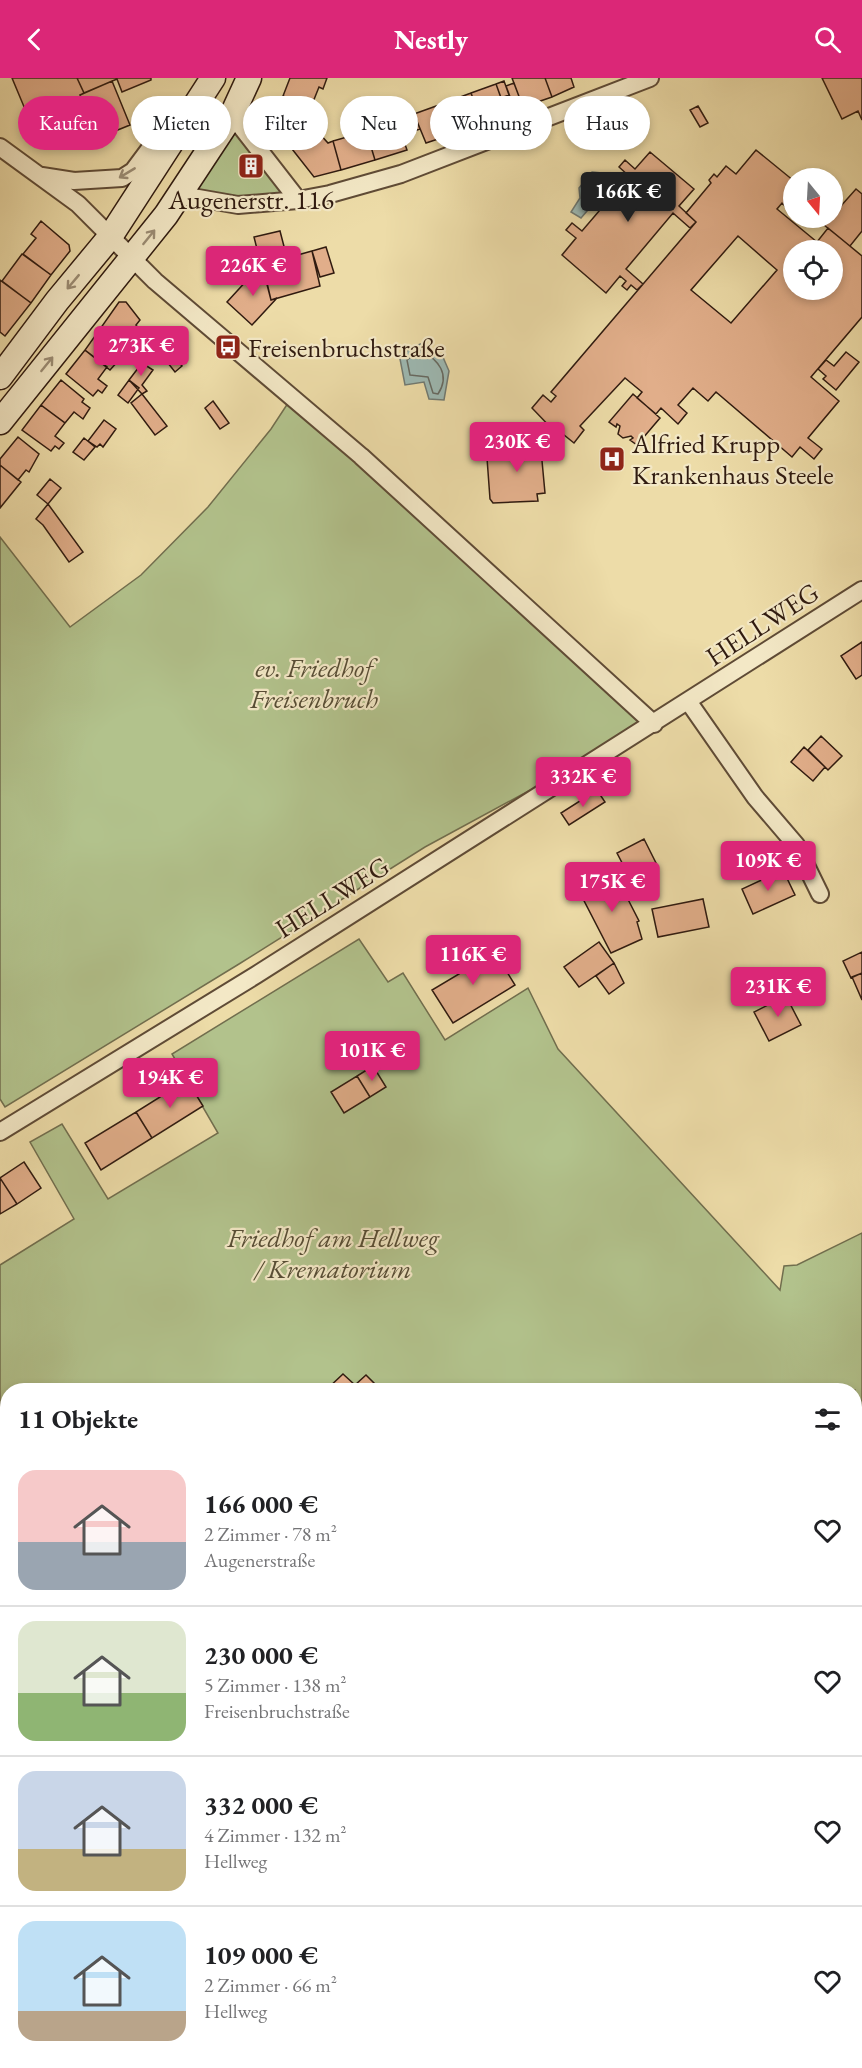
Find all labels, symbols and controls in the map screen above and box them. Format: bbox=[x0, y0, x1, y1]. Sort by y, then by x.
text: Nestly bbox=[394, 22, 468, 57]
icon: back bbox=[18, 23, 51, 56]
icon: search bbox=[811, 23, 844, 56]
chip: Kaufen bbox=[18, 96, 119, 150]
chip: Mieten bbox=[131, 96, 231, 150]
chip: Filter bbox=[243, 96, 328, 150]
chip: Neu bbox=[340, 96, 418, 150]
chip: Wohnung bbox=[430, 96, 552, 150]
chip: Haus bbox=[564, 96, 650, 150]
building icon: Augenerstr. 116 bbox=[236, 151, 266, 181]
one-way arrow bbox=[119, 167, 136, 179]
north arrow bbox=[783, 168, 843, 228]
map controls bbox=[783, 168, 843, 300]
pin: 166K € bbox=[579, 172, 677, 223]
text: 166K € bbox=[595, 178, 661, 204]
place label: Augenerstr. 116 bbox=[167, 182, 334, 217]
one-way arrow bbox=[142, 229, 155, 245]
button: locate bbox=[783, 240, 843, 300]
pin: 226K € bbox=[204, 246, 302, 297]
text: 226K € bbox=[220, 252, 286, 278]
one-way arrow bbox=[66, 274, 79, 290]
pin: 273K € bbox=[92, 326, 190, 377]
place label: Freisenbruchstraße bbox=[248, 330, 445, 365]
text: 273K € bbox=[108, 332, 174, 358]
bus stop icon: Freisenbruchstraße bbox=[213, 332, 243, 362]
one-way arrow bbox=[40, 356, 53, 372]
pin: 230K € bbox=[468, 422, 566, 473]
place label: Alfried Krupp Krankenhaus Steele bbox=[631, 426, 834, 492]
text: 230K € bbox=[484, 428, 550, 454]
hospital icon: Alfried Krupp Krankenhaus Steele bbox=[597, 444, 627, 474]
street label: HELLWEG bbox=[699, 574, 825, 674]
park label: ev. Friedhof Freisenbruch bbox=[249, 650, 378, 716]
pin: 332K € bbox=[534, 757, 632, 808]
text: 332K € bbox=[550, 763, 616, 789]
pin: 109K € bbox=[719, 841, 817, 892]
text: 109K € bbox=[735, 847, 801, 873]
street label: HELLWEG bbox=[268, 848, 396, 946]
pin: 175K € bbox=[563, 862, 661, 913]
text: 175K € bbox=[579, 868, 645, 894]
pin: 116K € bbox=[424, 935, 522, 986]
text: 116K € bbox=[440, 941, 506, 967]
pin: 231K € bbox=[729, 967, 827, 1018]
text: 231K € bbox=[745, 973, 811, 999]
pin: 101K € bbox=[323, 1031, 421, 1082]
text: 101K € bbox=[339, 1037, 405, 1063]
pin: 194K € bbox=[121, 1058, 219, 1109]
text: 194K € bbox=[137, 1064, 203, 1090]
park label: Friedhof am Hellweg / Krematorium bbox=[226, 1220, 440, 1286]
text: 11 Objekte bbox=[18, 1402, 138, 1436]
icon: filters bbox=[811, 1403, 844, 1436]
text: 166 000 € bbox=[204, 1487, 318, 1521]
icon: home bbox=[66, 1494, 138, 1566]
icon: heart bbox=[811, 1514, 844, 1547]
text: 2 Zimmer · 78 m² bbox=[204, 1521, 337, 1547]
text: Augenerstraße bbox=[204, 1547, 315, 1573]
text: 230 000 € bbox=[204, 1638, 318, 1672]
icon: home bbox=[66, 1645, 138, 1717]
icon: heart bbox=[811, 1665, 844, 1698]
text: 5 Zimmer · 138 m² bbox=[204, 1672, 347, 1698]
text: Freisenbruchstraße bbox=[204, 1698, 350, 1724]
text: 332 000 € bbox=[204, 1788, 318, 1822]
icon: home bbox=[66, 1795, 138, 1867]
icon: heart bbox=[811, 1815, 844, 1848]
text: 4 Zimmer · 132 m² bbox=[204, 1822, 347, 1848]
text: Hellweg bbox=[204, 1848, 267, 1874]
text: 109 000 € bbox=[204, 1938, 318, 1972]
icon: home bbox=[66, 1945, 138, 2017]
icon: heart bbox=[811, 1965, 844, 1998]
text: 2 Zimmer · 66 m² bbox=[204, 1972, 337, 1998]
text: Hellweg bbox=[204, 1998, 267, 2024]

